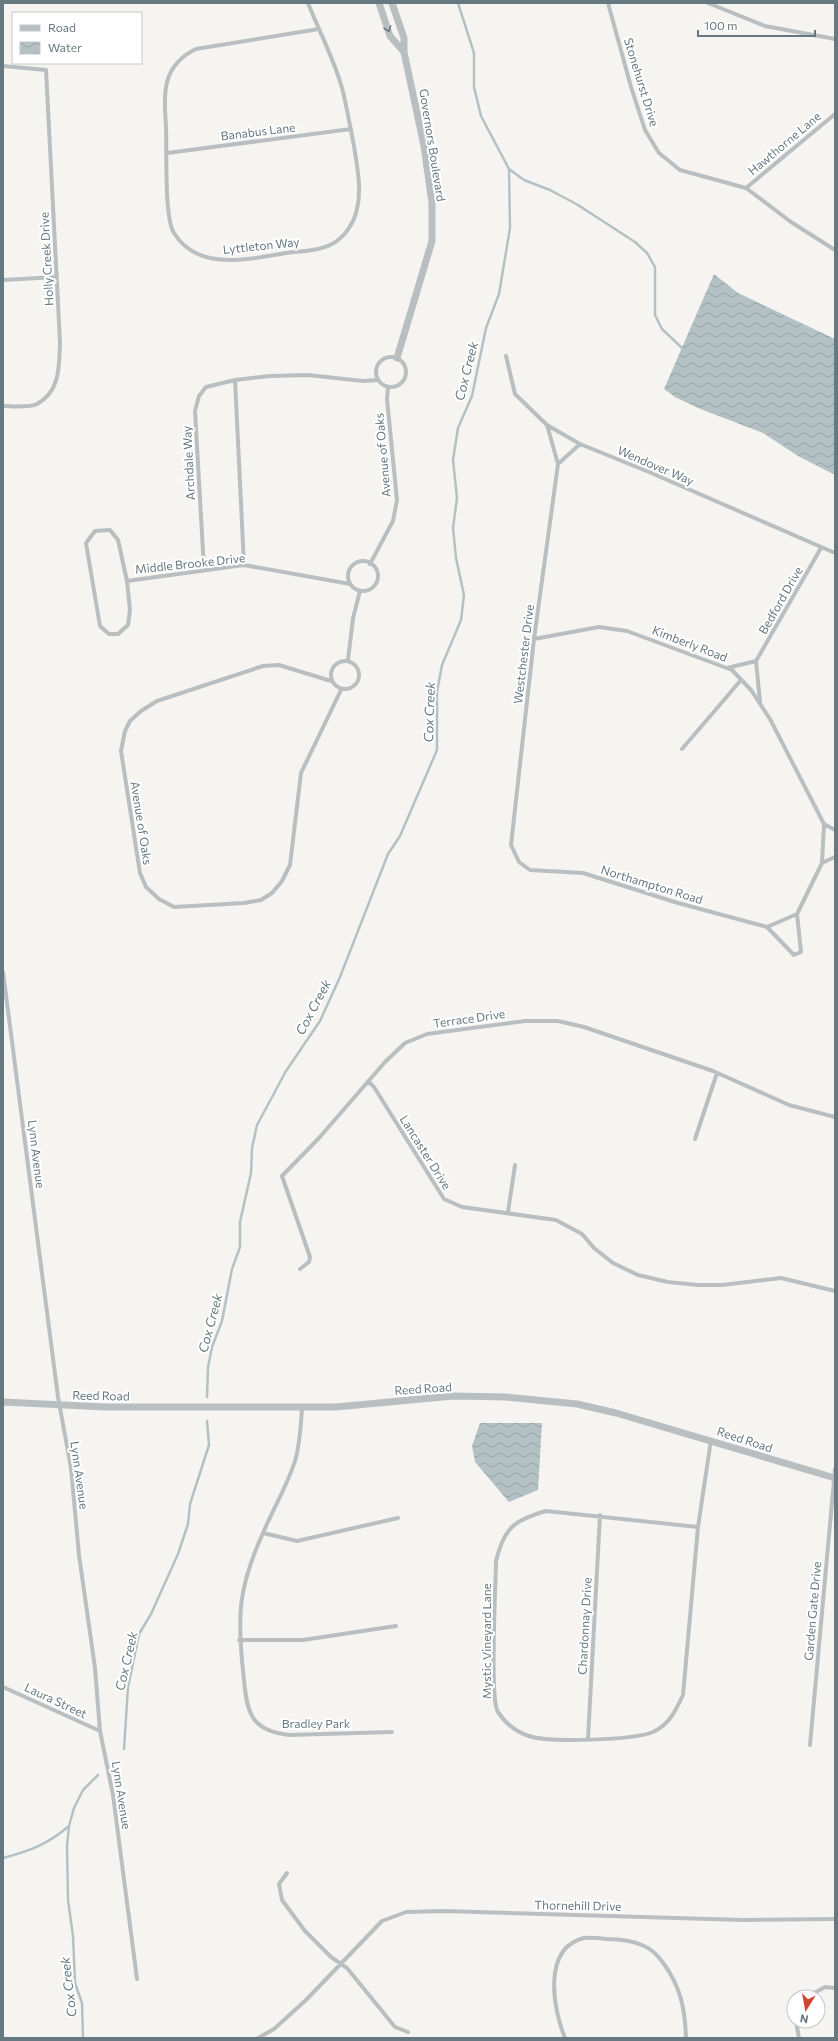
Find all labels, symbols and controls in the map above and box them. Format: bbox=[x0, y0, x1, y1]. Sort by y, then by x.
legend bbox=[12, 12, 142, 64]
scale bar bbox=[698, 12, 815, 38]
text: 100 m bbox=[704, 18, 738, 32]
text: Road bbox=[48, 20, 76, 34]
one-way arrow bbox=[383, 26, 392, 33]
street label: Stonehurst Drive bbox=[622, 36, 662, 128]
text: Water bbox=[48, 40, 82, 54]
street label: Governors Boulevard bbox=[417, 88, 449, 202]
street label: Hawthorne Lane bbox=[745, 109, 823, 177]
street label: Banabus Lane bbox=[220, 119, 296, 143]
street label: Holly Creek Drive bbox=[37, 212, 55, 306]
street label: Lyttleton Way bbox=[222, 234, 300, 256]
water label: Cox Creek bbox=[451, 339, 481, 402]
street label: Avenue of Oaks bbox=[371, 412, 393, 498]
street label: Archdale Way bbox=[179, 425, 197, 501]
street label: Wendover Way bbox=[616, 443, 696, 487]
street label: Middle Brooke Drive bbox=[134, 550, 246, 576]
street label: Bedford Drive bbox=[755, 564, 805, 636]
street label: Westchester Drive bbox=[510, 604, 536, 704]
street label: Kimberly Road bbox=[650, 622, 730, 664]
water label: Cox Creek bbox=[420, 681, 438, 742]
street label: Avenue of Oaks bbox=[128, 780, 156, 866]
street label: Northampton Road bbox=[599, 862, 705, 906]
water label: Cox Creek bbox=[292, 976, 335, 1037]
street label: Terrace Drive bbox=[432, 1006, 506, 1030]
street label: Lancaster Drive bbox=[398, 1112, 454, 1192]
street label: Lynn Avenue bbox=[26, 1119, 48, 1189]
water label: Cox Creek bbox=[194, 1291, 226, 1354]
street label: Reed Road bbox=[394, 1379, 452, 1397]
street label: Reed Road bbox=[72, 1387, 130, 1403]
street label: Reed Road bbox=[715, 1423, 775, 1455]
street label: Lynn Avenue bbox=[68, 1440, 92, 1510]
street label: Garden Gate Drive bbox=[801, 1561, 823, 1661]
street label: Chardonnay Drive bbox=[574, 1577, 594, 1675]
street label: Mystic Vineyard Lane bbox=[479, 1583, 493, 1699]
water label: Cox Creek bbox=[111, 1629, 141, 1692]
street label: Laura Street bbox=[23, 1679, 89, 1721]
street label: Bradley Park bbox=[282, 1716, 351, 1730]
street label: Lynn Avenue bbox=[110, 1760, 134, 1830]
street label: Thornehill Drive bbox=[534, 1897, 622, 1913]
water label: Cox Creek bbox=[56, 1955, 80, 2018]
north arrow bbox=[786, 1989, 826, 2029]
text: N bbox=[799, 2012, 809, 2026]

